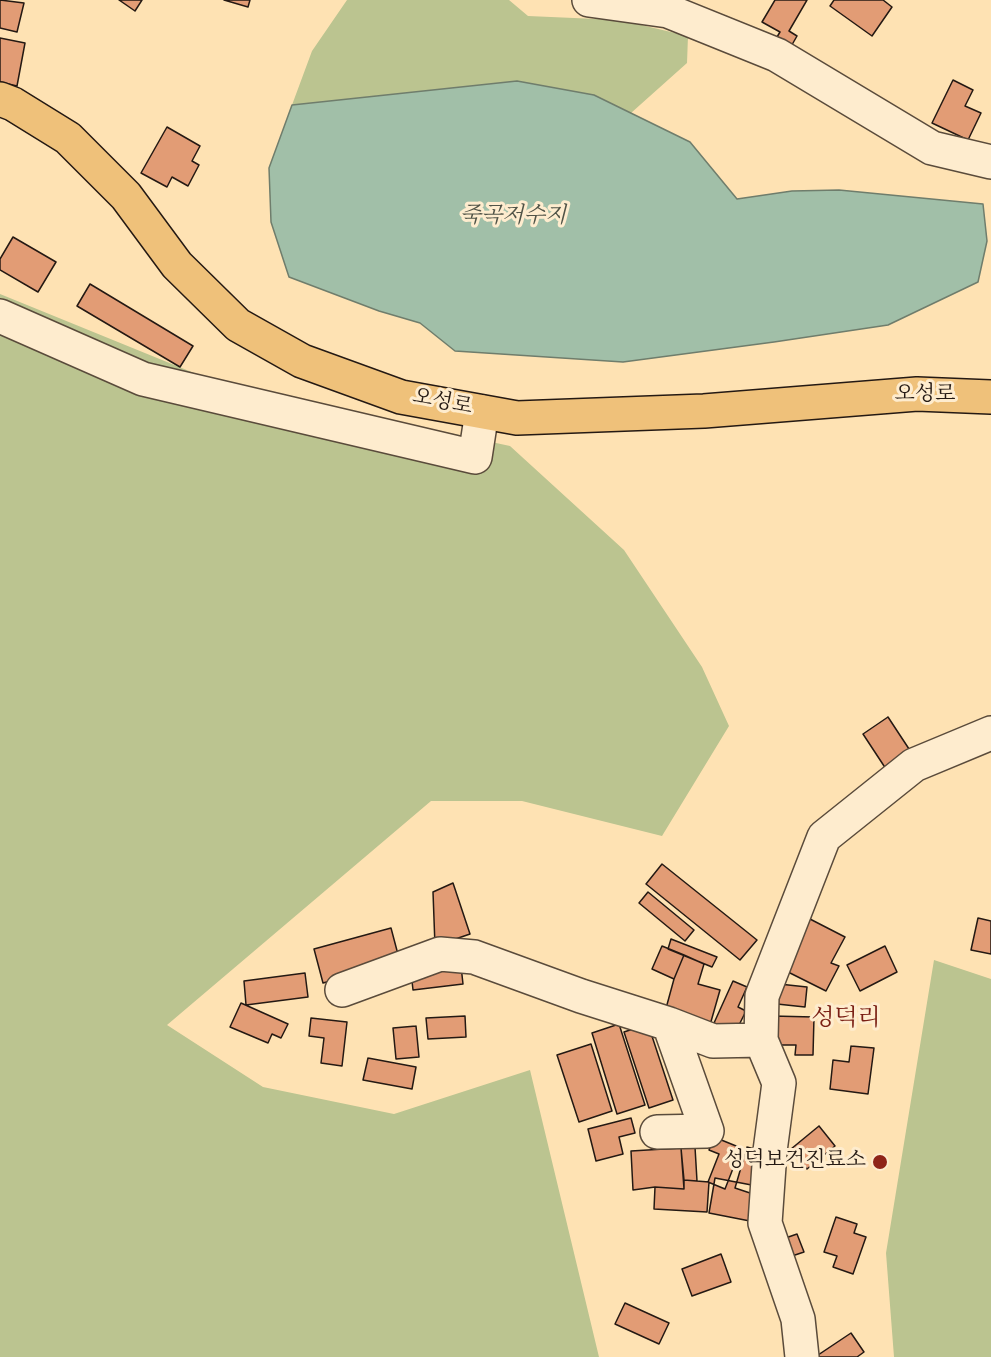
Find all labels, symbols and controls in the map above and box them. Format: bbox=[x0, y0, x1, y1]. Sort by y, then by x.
water label: 죽곡저수지 bbox=[460, 205, 566, 231]
street label: 오성로 bbox=[895, 383, 955, 409]
street label: 오성로 bbox=[410, 386, 474, 422]
district label: 성덕리 bbox=[811, 1007, 881, 1035]
place label: 성덕보건진료소 bbox=[724, 1149, 866, 1175]
marker: 성덕보건진료소 bbox=[871, 1153, 889, 1171]

